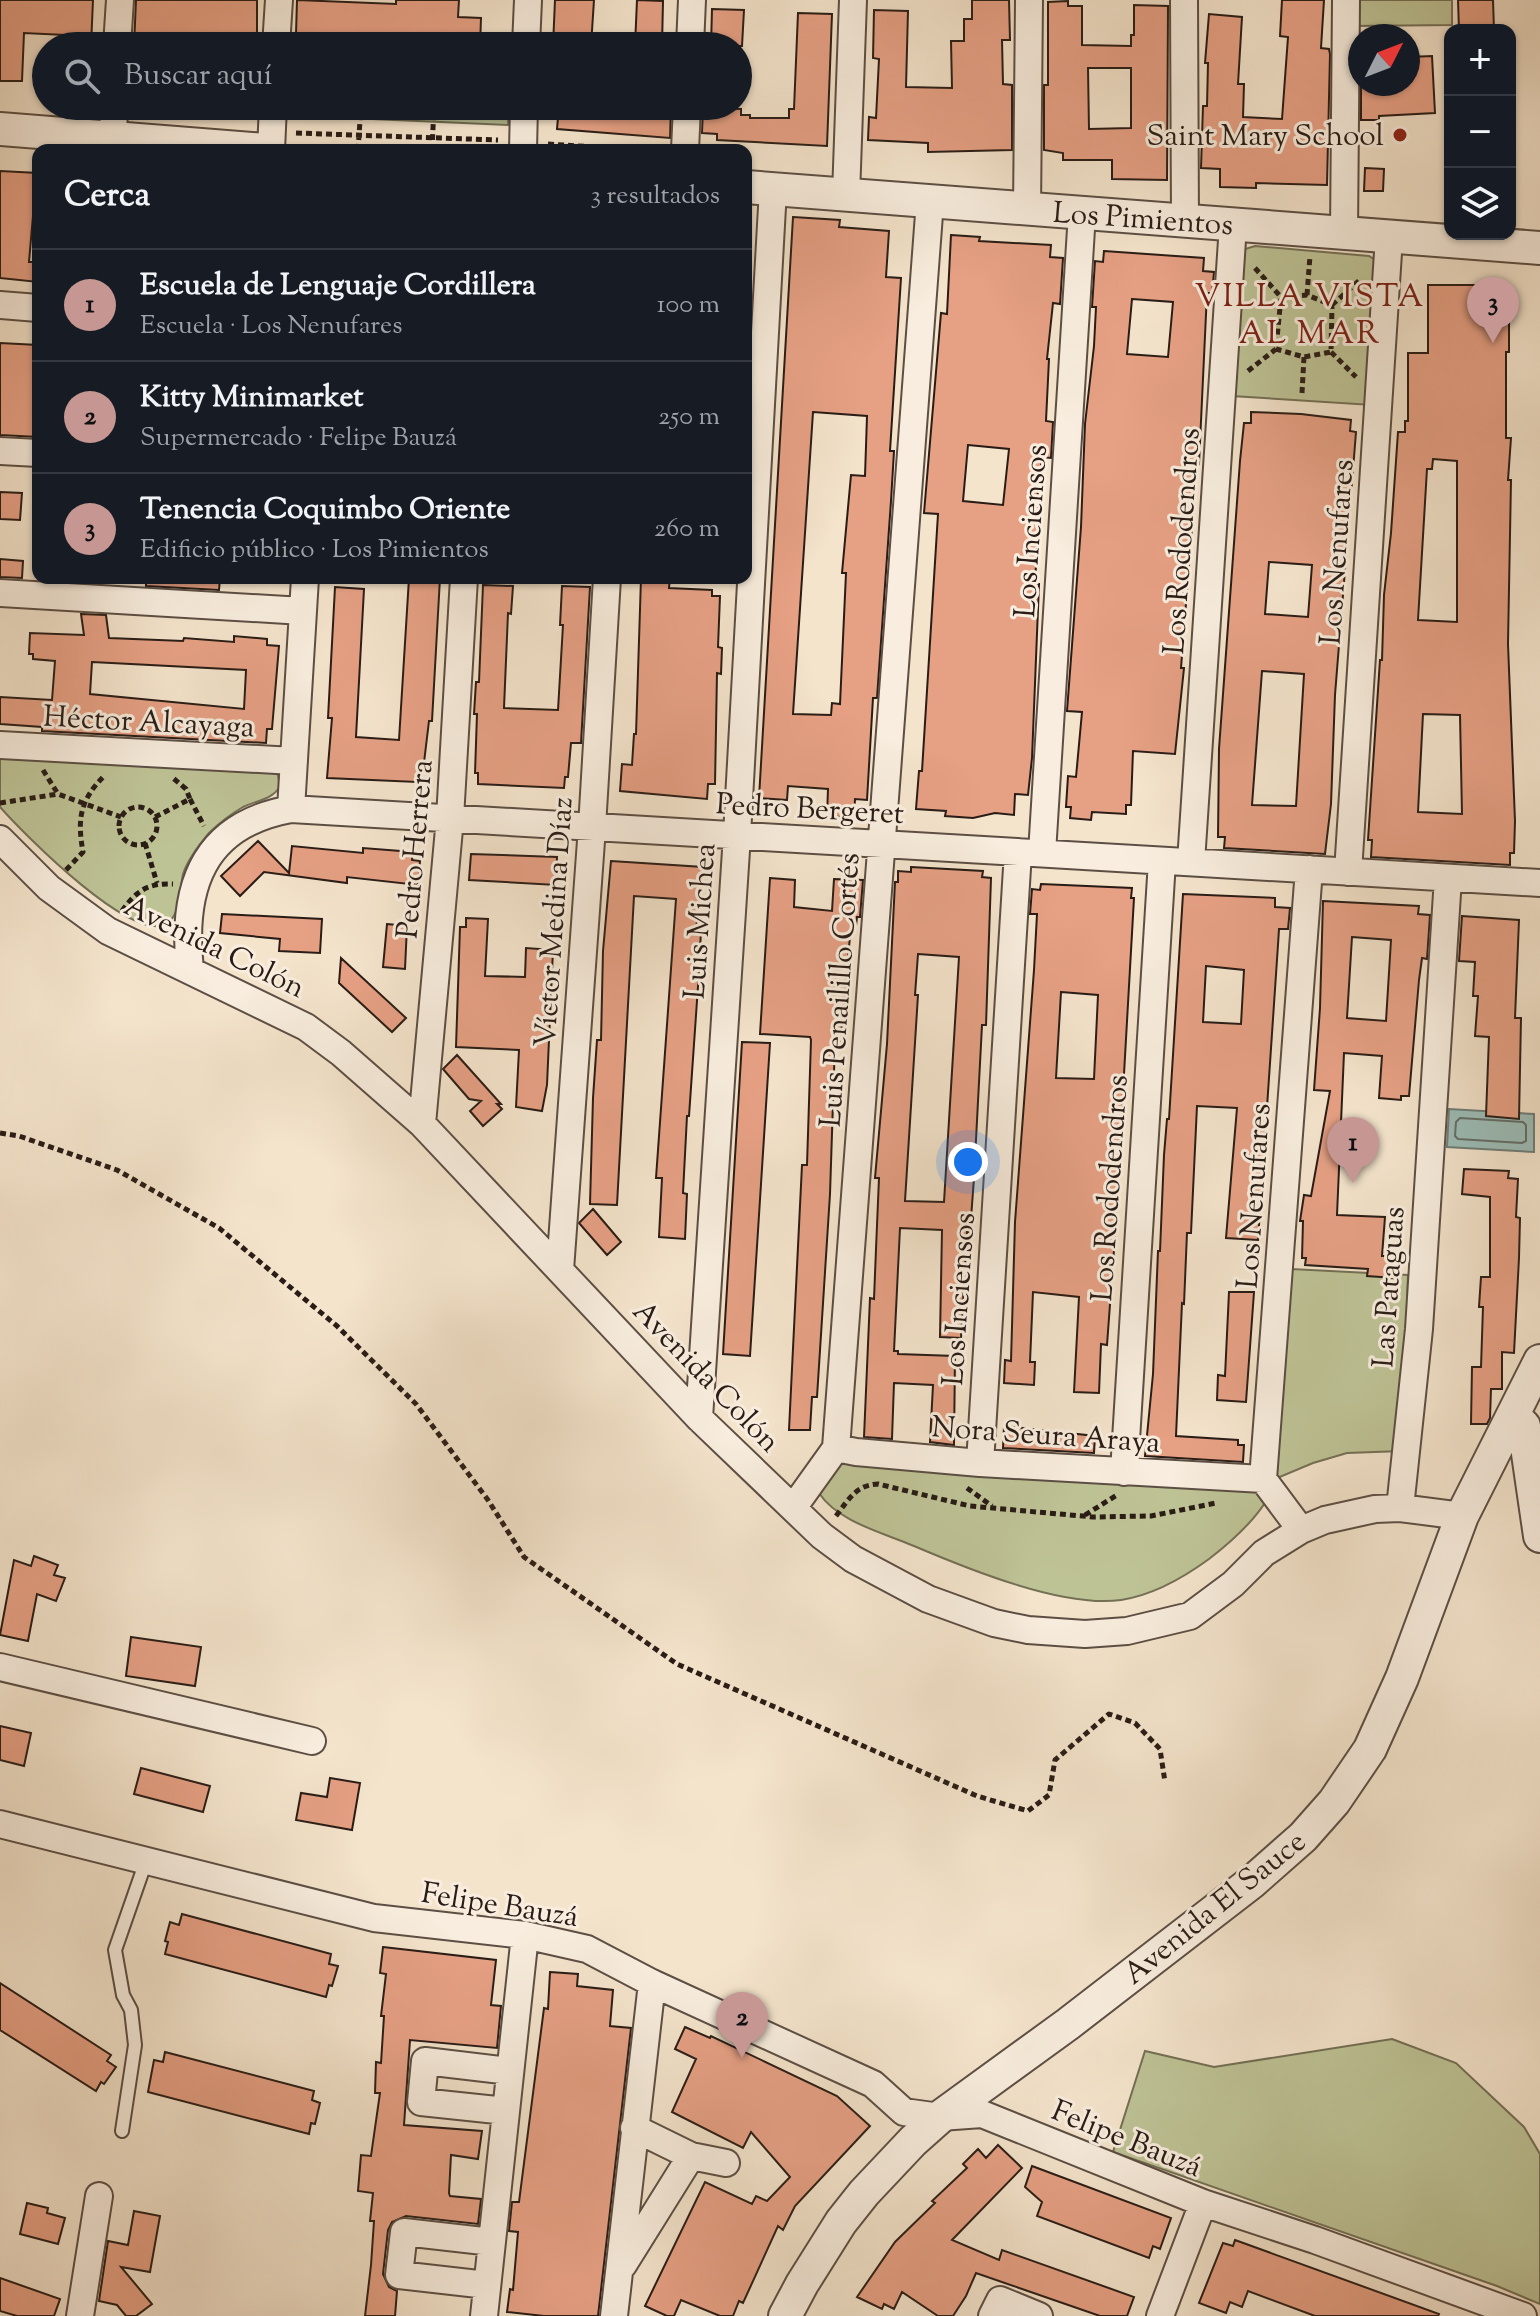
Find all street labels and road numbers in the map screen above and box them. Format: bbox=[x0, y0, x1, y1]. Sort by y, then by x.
street label: Los Pimientos bbox=[1051, 193, 1234, 248]
street label: Los Rododendros bbox=[1154, 426, 1213, 656]
street label: Los Inciensos bbox=[1005, 443, 1060, 619]
street label: Los Nenufares bbox=[1311, 458, 1366, 646]
street label: Héctor Alcayaga bbox=[42, 696, 256, 751]
street label: Pedro Herrera bbox=[387, 758, 446, 941]
street label: Pedro Bergeret bbox=[715, 784, 905, 837]
street label: Víctor Medina Díaz bbox=[525, 796, 586, 1049]
street label: Luis Michea bbox=[675, 841, 728, 1001]
street label: Luis Penailillo Cortés bbox=[810, 852, 873, 1129]
street label: Avenida Colón bbox=[116, 886, 312, 1011]
street label: Los Rododendros bbox=[1082, 1073, 1141, 1303]
street label: Los Nenufares bbox=[1228, 1102, 1283, 1290]
street label: Las Pataguas bbox=[1363, 1205, 1418, 1369]
street label: Los Inciensos bbox=[933, 1211, 988, 1387]
street label: Avenida Colón bbox=[621, 1292, 789, 1464]
street label: Nora Seura Araya bbox=[930, 1407, 1162, 1466]
street label: Avenida El Sauce bbox=[1115, 1822, 1316, 1996]
street label: Felipe Bauzá bbox=[418, 1873, 581, 1940]
street label: Felipe Bauzá bbox=[1045, 2091, 1208, 2190]

